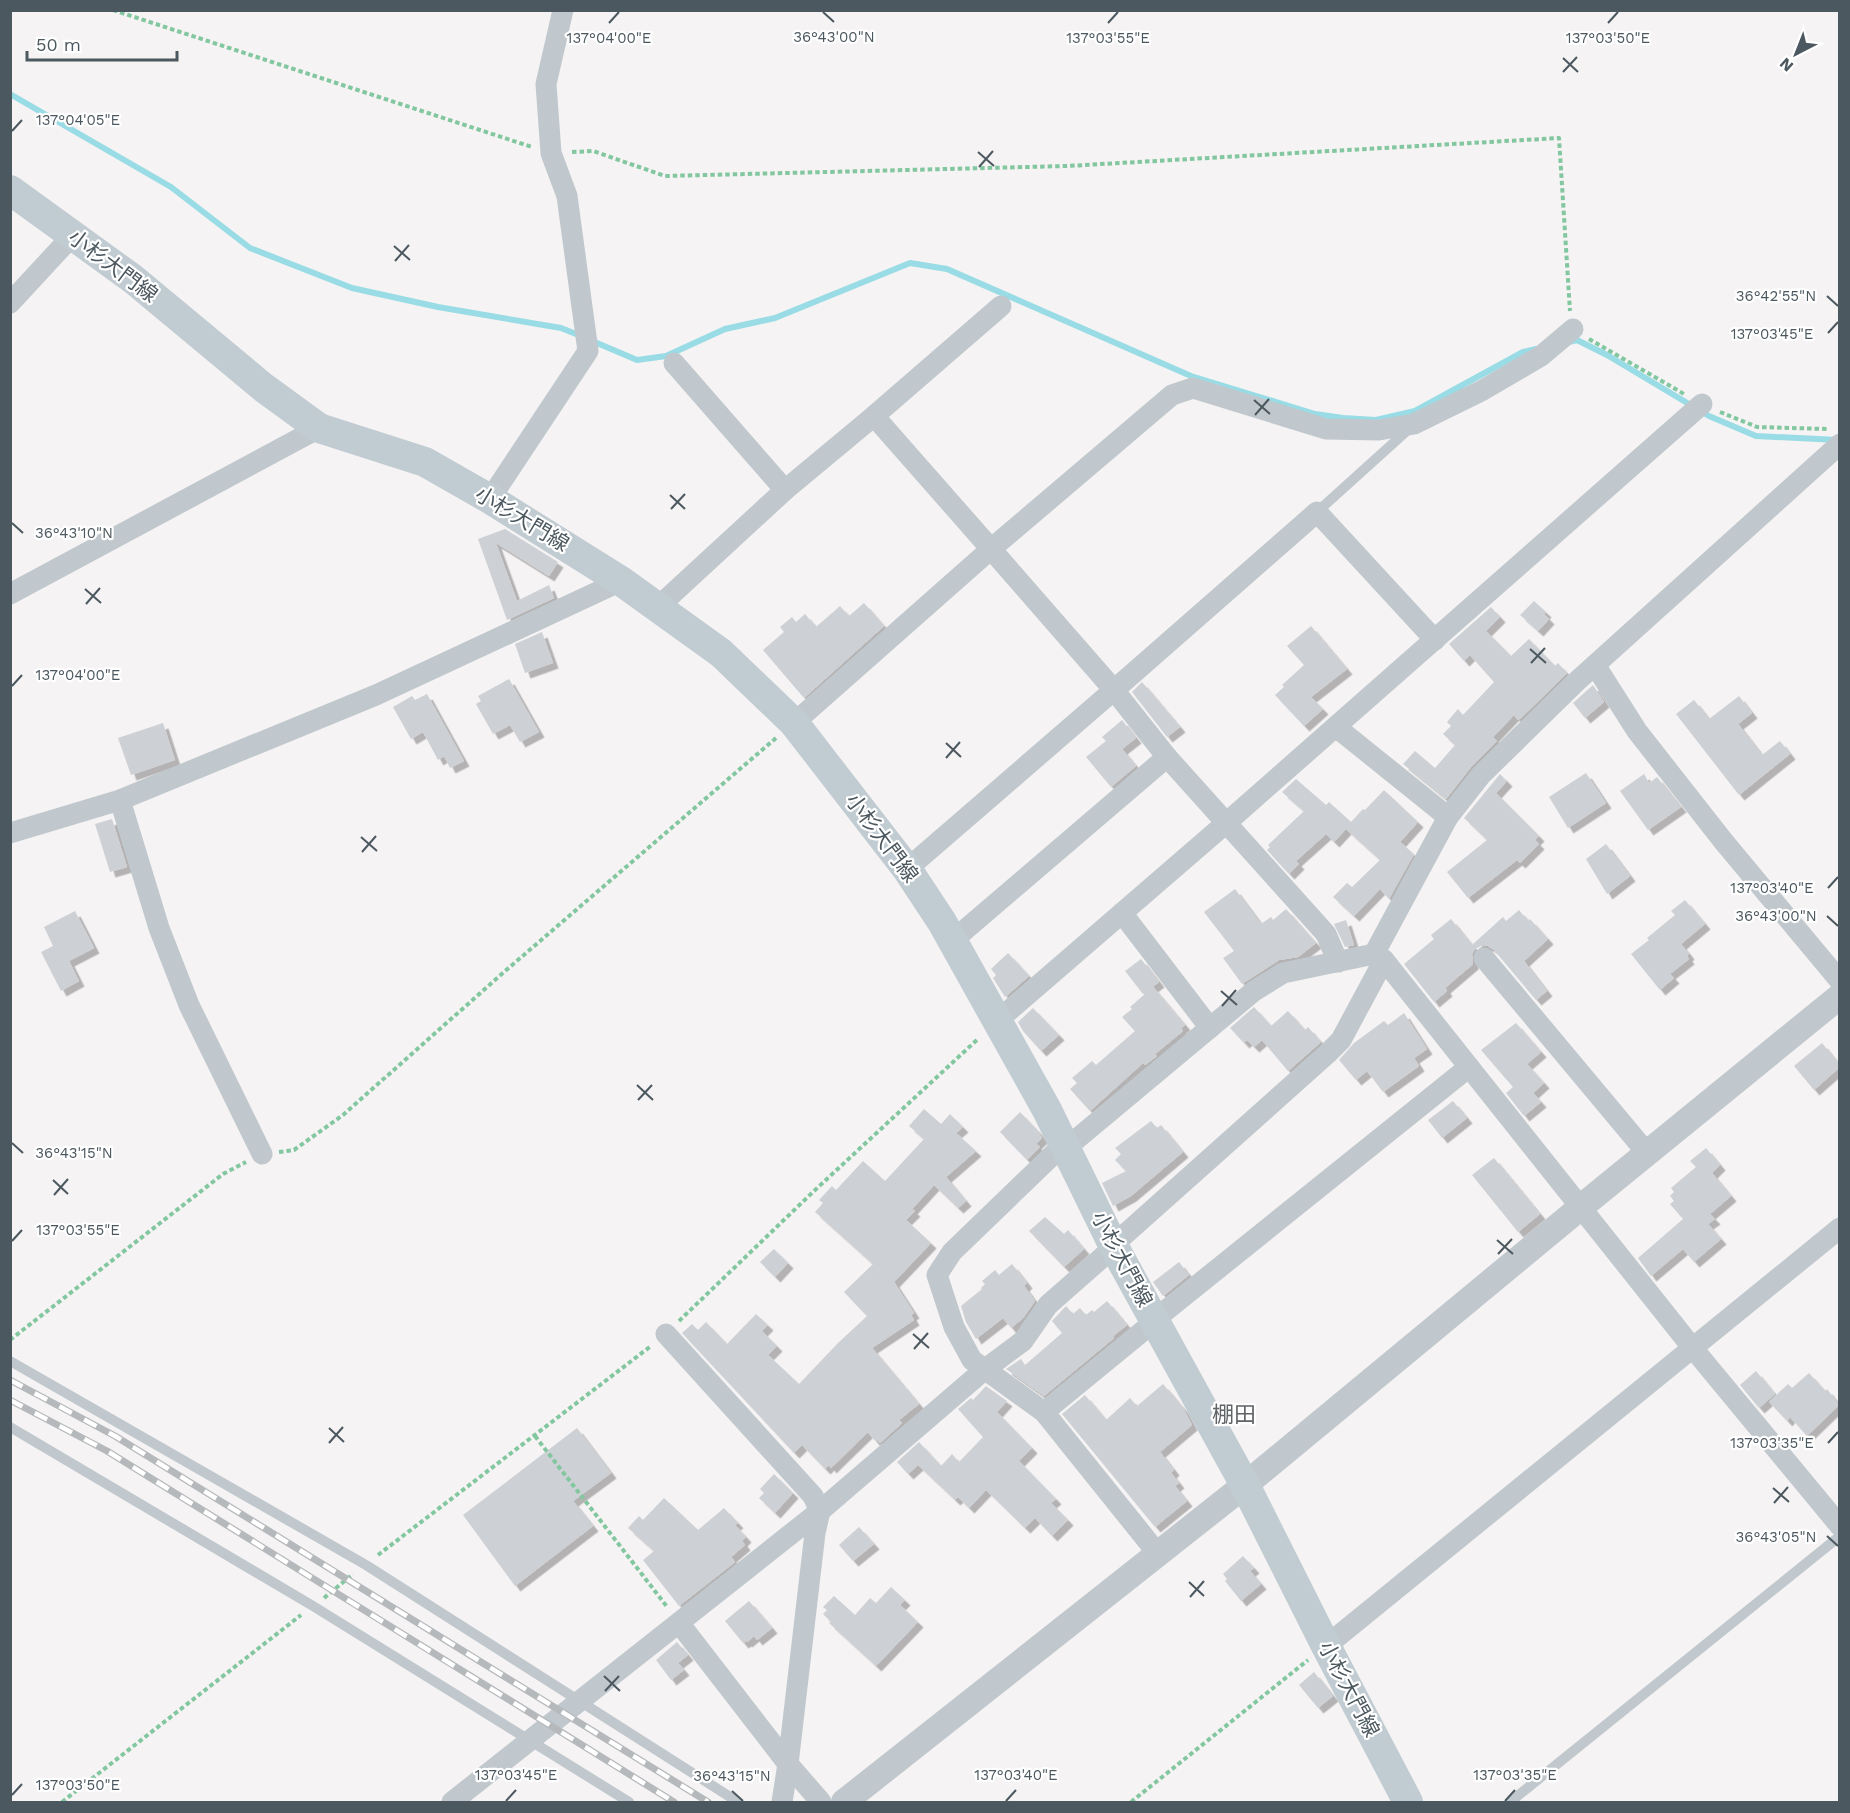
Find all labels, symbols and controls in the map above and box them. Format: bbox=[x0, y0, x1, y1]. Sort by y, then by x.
scale bar bbox=[27, 24, 177, 62]
north arrow bbox=[1766, 24, 1826, 84]
text: 36°43'00"N bbox=[793, 28, 875, 46]
text: 137°04'00"E bbox=[567, 29, 651, 47]
text: 137°03'55"E bbox=[1066, 29, 1150, 47]
text: 137°03'50"E bbox=[1566, 29, 1650, 47]
text: 50 m bbox=[36, 34, 81, 55]
text: N bbox=[1776, 54, 1797, 76]
text: 137°04'05"E bbox=[36, 111, 120, 129]
street label: 小杉大門線 bbox=[64, 224, 163, 307]
text: 36°42'55"N bbox=[1736, 287, 1816, 305]
text: 137°03'45"E bbox=[1731, 325, 1813, 343]
street label: 小杉大門線 bbox=[471, 481, 574, 556]
text: 36°43'10"N bbox=[35, 524, 113, 542]
text: 137°04'00"E bbox=[36, 666, 120, 684]
street label: 小杉大門線 bbox=[841, 788, 924, 887]
text: 137°03'40"E bbox=[1730, 879, 1814, 897]
text: 36°43'00"N bbox=[1735, 907, 1817, 925]
text: 36°43'15"N bbox=[35, 1144, 113, 1162]
street label: 小杉大門線 bbox=[1087, 1207, 1158, 1311]
text: 137°03'55"E bbox=[36, 1221, 120, 1239]
district label: 棚田 bbox=[1212, 1402, 1256, 1427]
text: 137°03'35"E bbox=[1730, 1434, 1814, 1452]
text: 36°43'05"N bbox=[1736, 1528, 1816, 1546]
street label: 小杉大門線 bbox=[1314, 1637, 1385, 1741]
text: 137°03'45"E bbox=[475, 1766, 557, 1784]
text: 137°03'40"E bbox=[974, 1766, 1058, 1784]
text: 137°03'35"E bbox=[1473, 1766, 1557, 1784]
text: 36°43'15"N bbox=[693, 1767, 771, 1785]
text: 137°03'50"E bbox=[36, 1776, 120, 1794]

